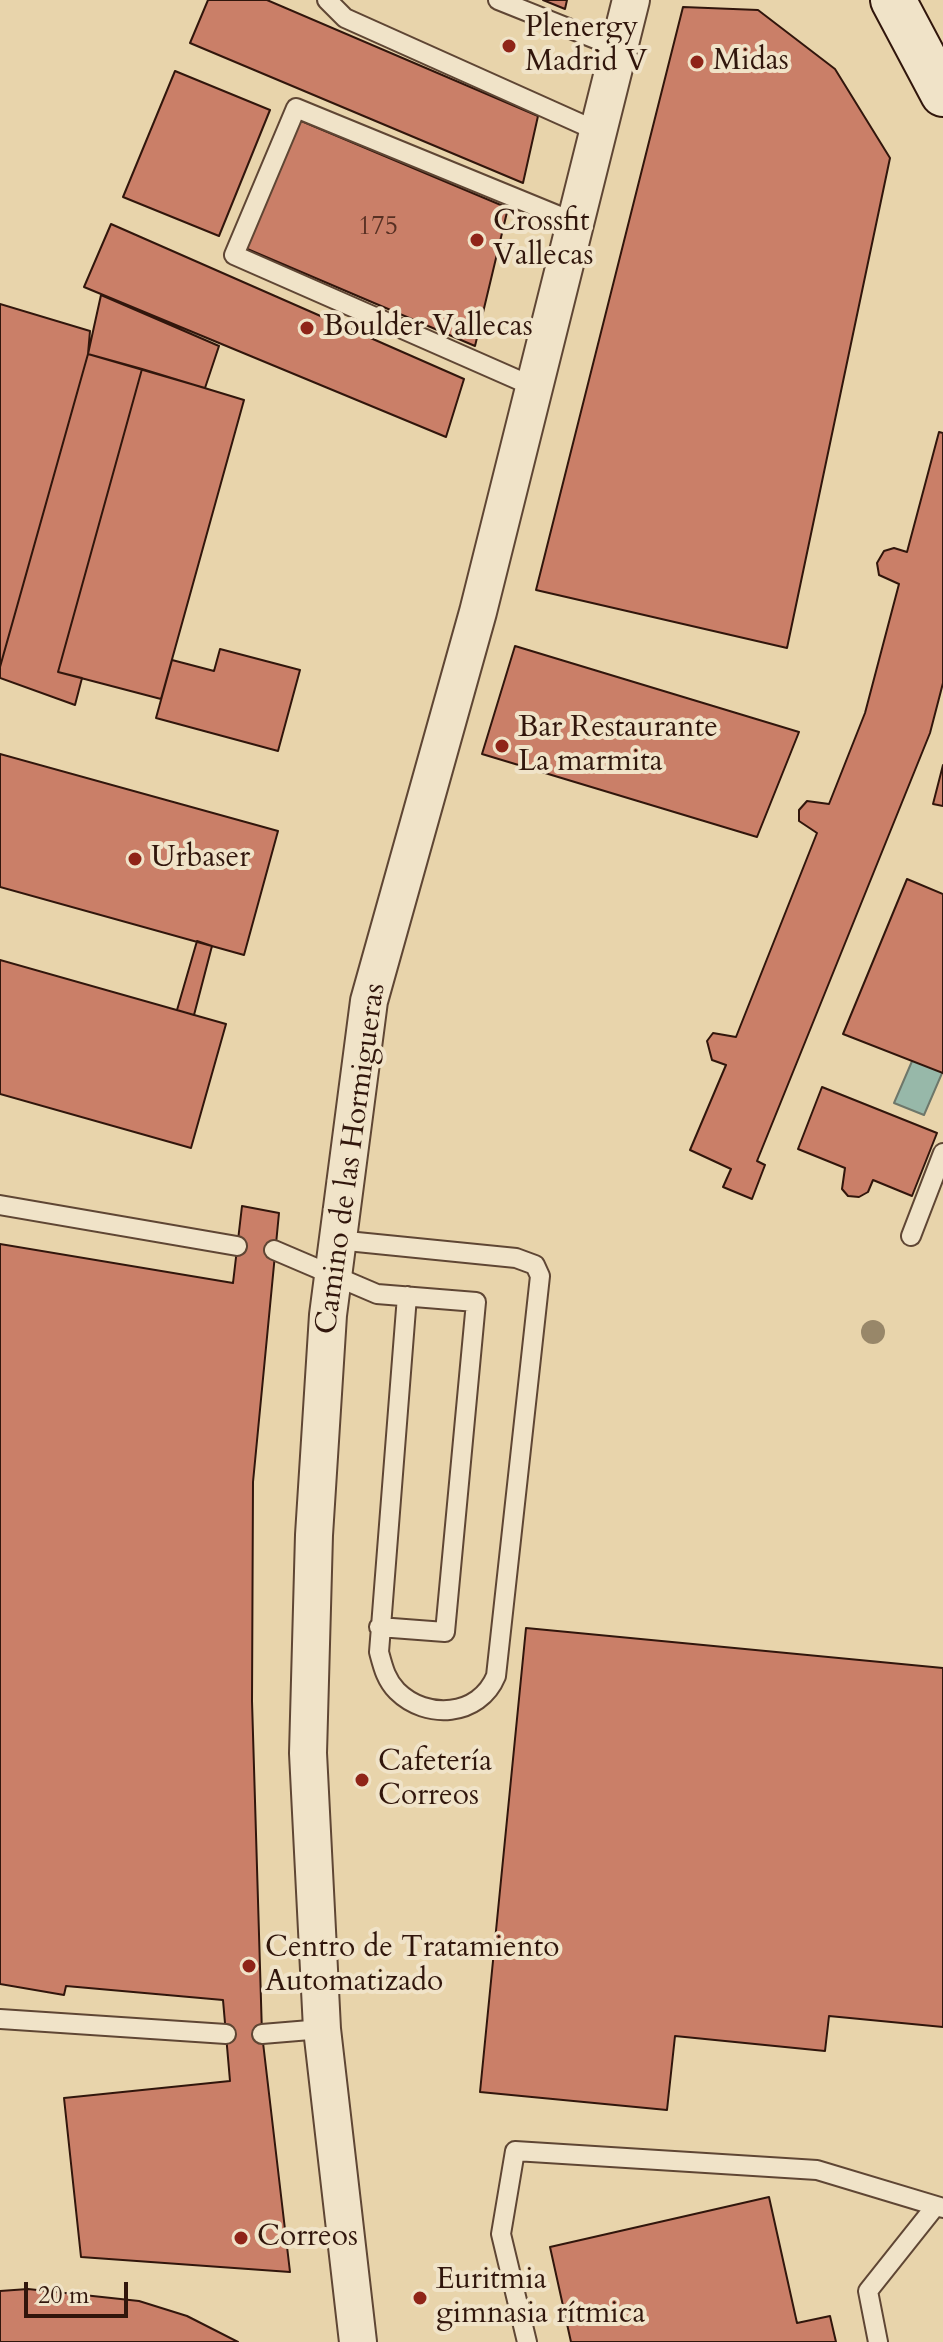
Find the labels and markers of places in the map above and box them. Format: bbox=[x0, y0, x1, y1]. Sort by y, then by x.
place label: Plenergy Madrid V bbox=[525, 11, 648, 82]
marker: Plenergy Madrid V bbox=[500, 37, 518, 55]
place label: Midas bbox=[713, 44, 789, 80]
marker: Midas bbox=[688, 53, 706, 71]
place label: Crossfit Vallecas bbox=[493, 205, 594, 276]
marker: Crossfit Vallecas bbox=[468, 231, 486, 249]
place label: Boulder Vallecas bbox=[323, 310, 533, 346]
marker: Boulder Vallecas bbox=[298, 319, 316, 337]
place label: Bar Restaurante La marmita bbox=[518, 711, 718, 782]
marker: Bar Restaurante La marmita bbox=[493, 737, 511, 755]
place label: Urbaser bbox=[151, 841, 250, 877]
marker: Urbaser bbox=[126, 850, 144, 868]
place label: Cafetería Correos bbox=[378, 1745, 492, 1816]
marker: Cafetería Correos bbox=[353, 1771, 371, 1789]
place label: Centro de Tratamiento Automatizado bbox=[265, 1931, 559, 2002]
marker: Centro de Tratamiento Automatizado bbox=[240, 1957, 258, 1975]
place label: Correos bbox=[257, 2220, 358, 2256]
marker: Correos bbox=[232, 2229, 250, 2247]
place label: Euritmia gimnasia rítmica bbox=[436, 2263, 645, 2334]
marker: Euritmia gimnasia rítmica bbox=[411, 2289, 429, 2307]

